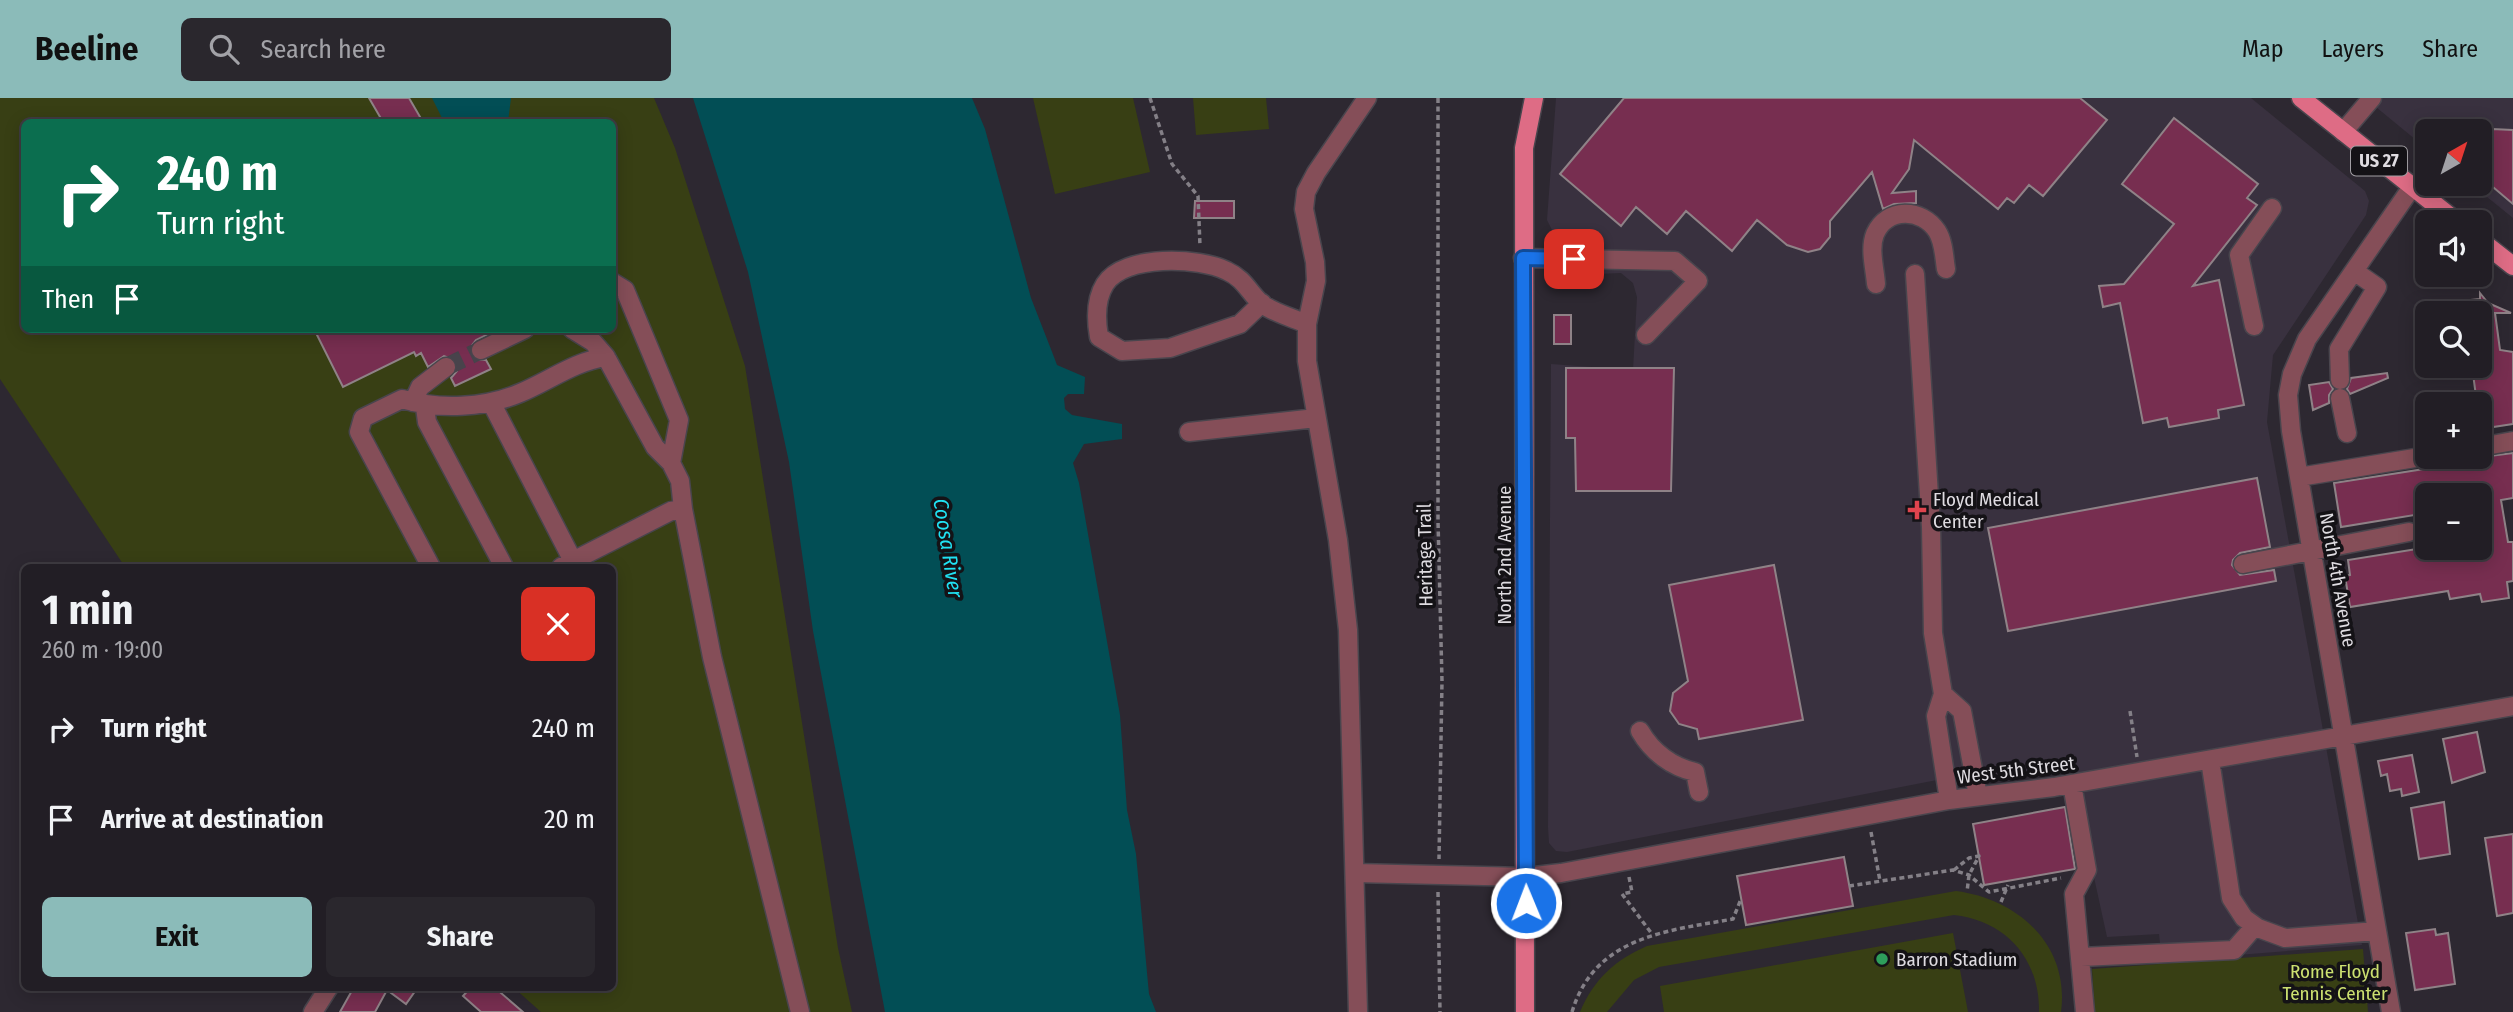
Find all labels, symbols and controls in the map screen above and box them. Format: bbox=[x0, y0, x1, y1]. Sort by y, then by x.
search box bbox=[181, 18, 671, 81]
text: Beeline bbox=[35, 29, 139, 69]
icon: search bbox=[205, 30, 243, 68]
text: Search here bbox=[261, 34, 386, 65]
text: Map bbox=[2242, 35, 2284, 63]
text: Layers bbox=[2322, 35, 2384, 63]
text: Share bbox=[2422, 35, 2478, 63]
north arrow bbox=[2415, 119, 2492, 196]
map controls bbox=[2415, 119, 2492, 560]
text: 240 m bbox=[157, 144, 278, 203]
road number: US 27 bbox=[2351, 146, 2407, 176]
icon: right bbox=[42, 147, 133, 238]
text: Turn right bbox=[157, 204, 284, 242]
button: sound bbox=[2415, 210, 2492, 287]
pin bbox=[1544, 229, 1604, 289]
icon: arrive bbox=[1555, 240, 1593, 278]
icon: arrive bbox=[108, 280, 146, 318]
text: Then bbox=[42, 284, 94, 315]
button: search bbox=[2415, 301, 2492, 378]
button: + bbox=[2415, 392, 2492, 469]
button: − bbox=[2415, 483, 2492, 560]
street label: North 2nd Avenue bbox=[1493, 486, 1516, 625]
place label: Floyd Medical Center bbox=[1933, 488, 2039, 533]
water label: Coosa River bbox=[927, 497, 969, 600]
marker: Floyd Medical Center bbox=[1907, 500, 1927, 520]
street label: Heritage Trail bbox=[1413, 503, 1437, 607]
street label: North 4th Avenue bbox=[2315, 511, 2361, 649]
text: 1 min bbox=[42, 585, 133, 635]
button: close bbox=[521, 587, 595, 661]
text: 260 m · 19:00 bbox=[42, 636, 163, 664]
icon: right bbox=[42, 710, 80, 748]
text: Turn right bbox=[101, 713, 207, 744]
text: 240 m bbox=[532, 713, 595, 744]
street label: West 5th Street bbox=[1956, 751, 2077, 789]
icon: arrive bbox=[42, 801, 80, 839]
text: Arrive at destination bbox=[101, 804, 324, 835]
text: 20 m bbox=[544, 804, 595, 835]
position arrow bbox=[1489, 866, 1563, 940]
button: Exit bbox=[42, 897, 312, 977]
button: Share bbox=[326, 897, 595, 977]
place label: Barron Stadium bbox=[1896, 948, 2017, 971]
marker: Barron Stadium bbox=[1874, 951, 1890, 967]
park label: Rome Floyd Tennis Center bbox=[2282, 960, 2388, 1005]

